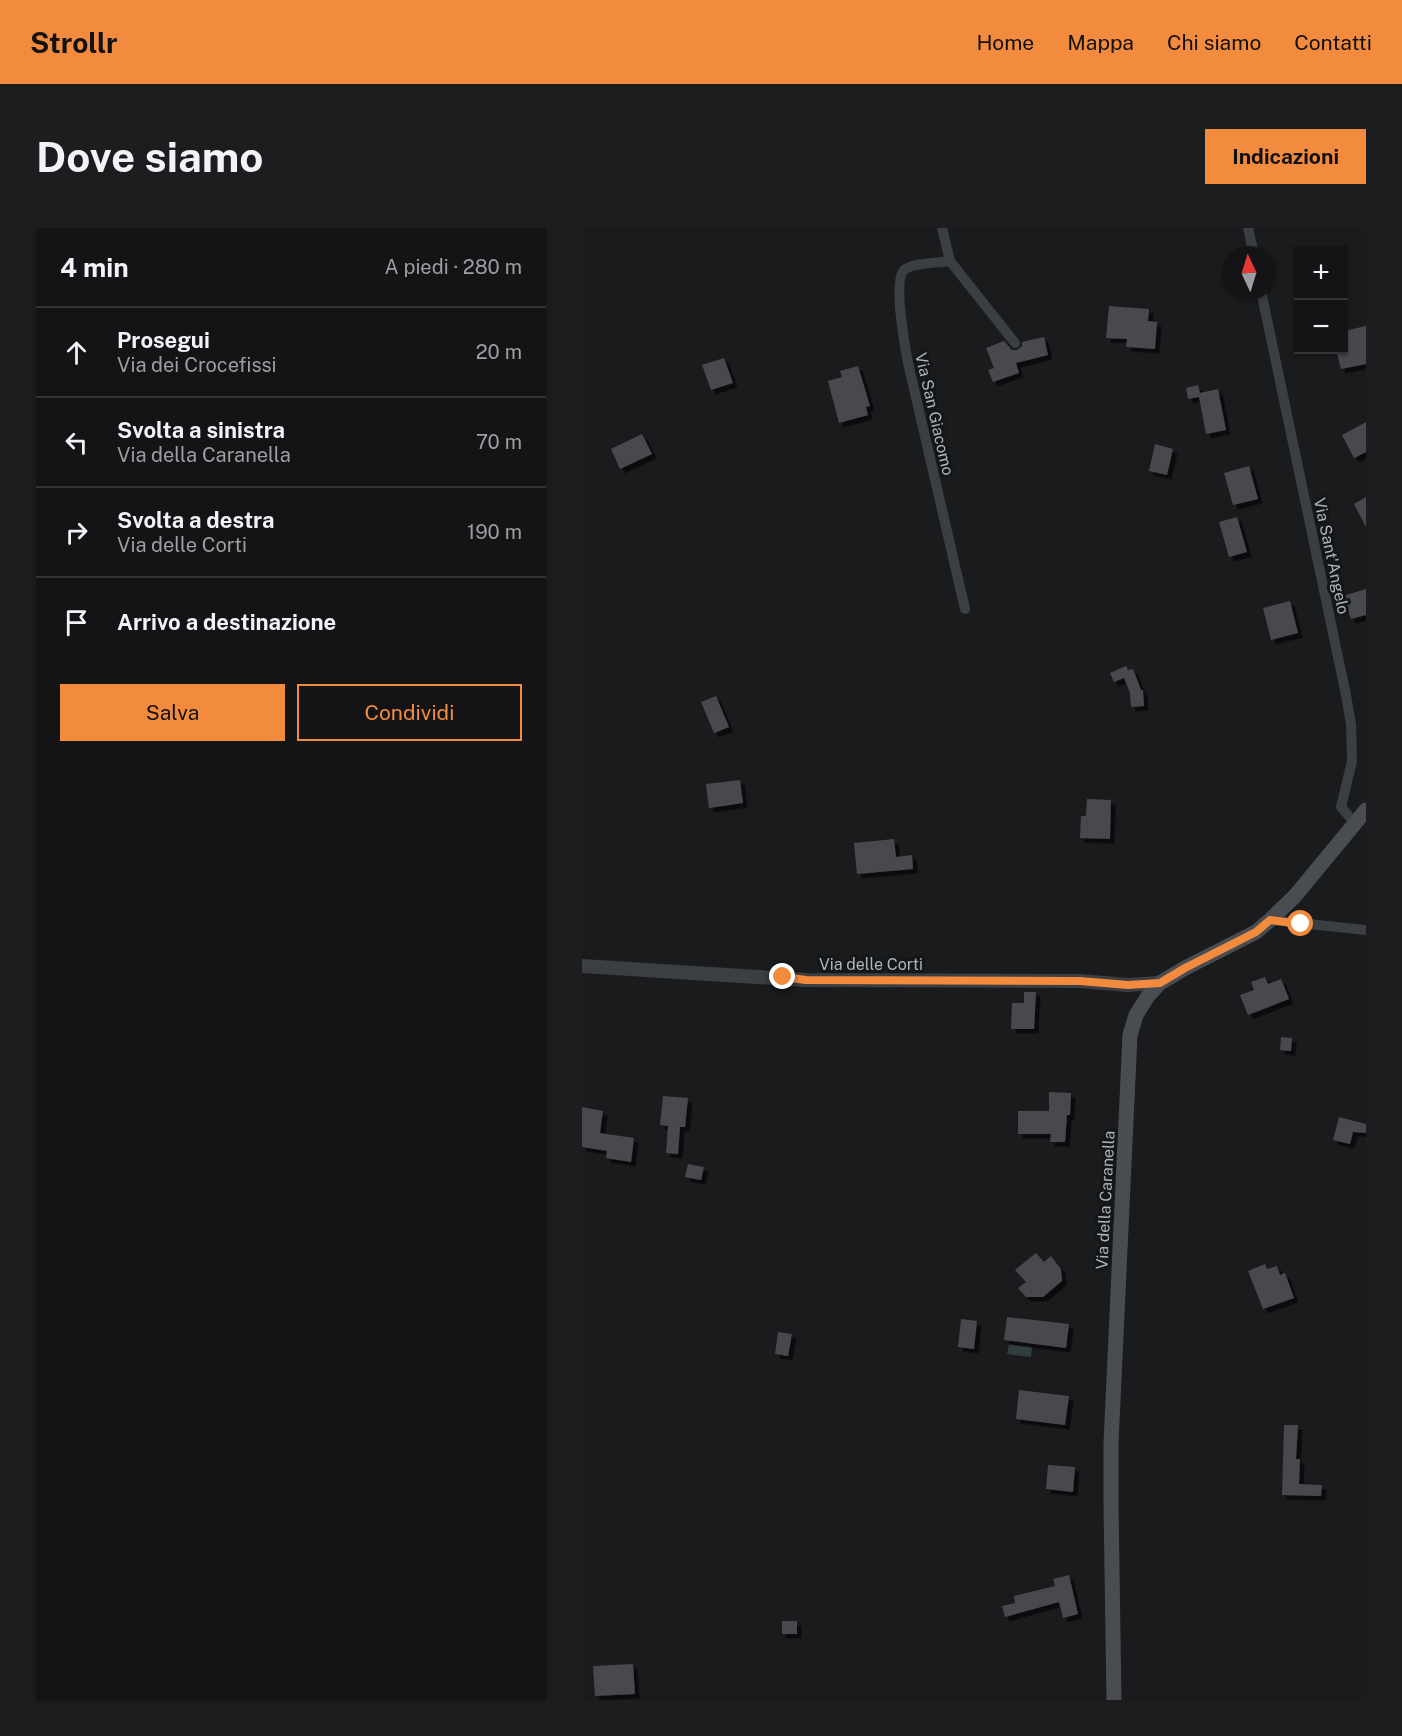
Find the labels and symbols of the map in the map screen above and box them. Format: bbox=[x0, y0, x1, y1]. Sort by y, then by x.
north arrow bbox=[1222, 246, 1276, 300]
street label: Via San Giacomo bbox=[911, 351, 958, 477]
street label: Via Sant'Angelo bbox=[1310, 496, 1353, 616]
route start bbox=[1287, 910, 1313, 936]
street label: Via delle Corti bbox=[819, 955, 923, 974]
route end bbox=[769, 963, 795, 989]
street label: Via della Caranella bbox=[1092, 1130, 1119, 1270]

